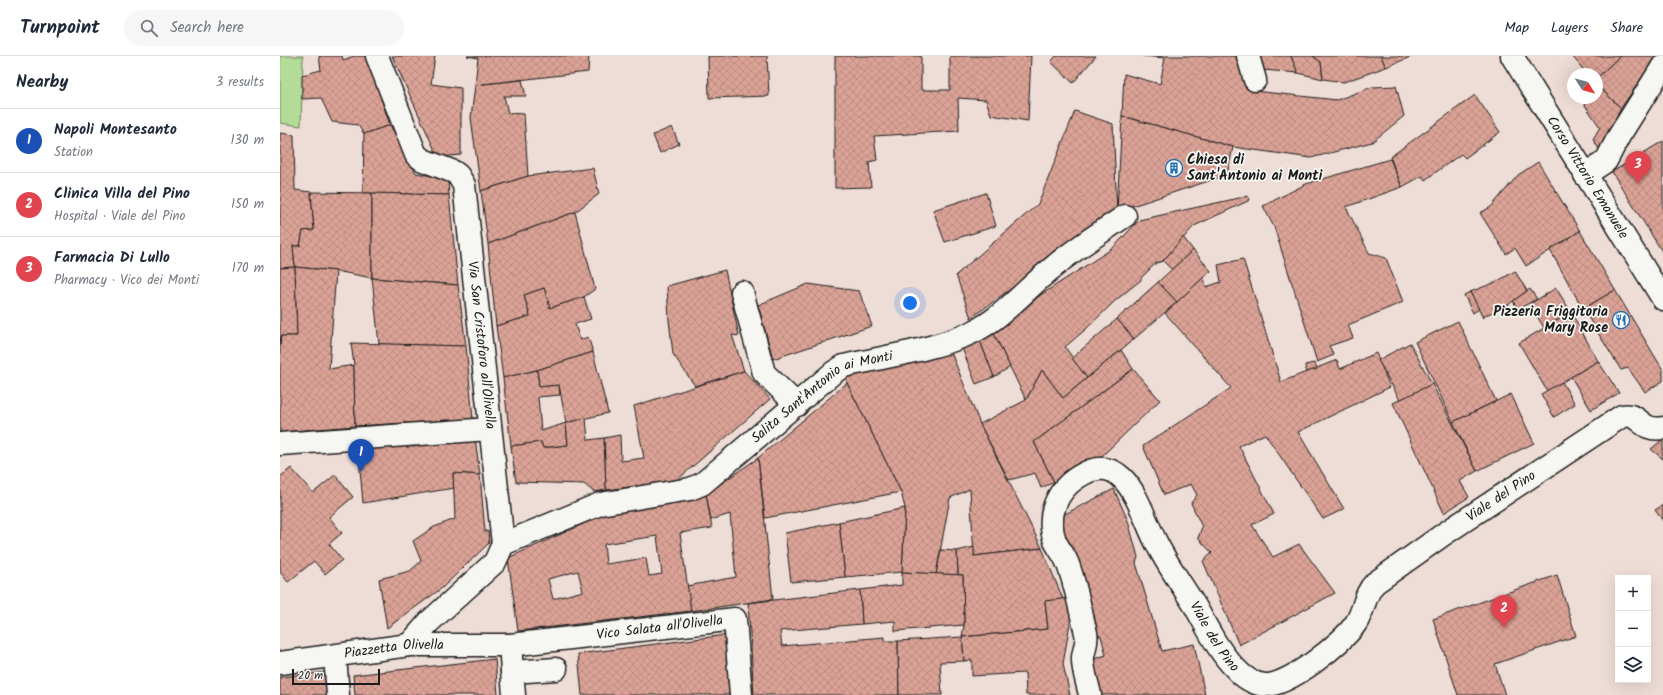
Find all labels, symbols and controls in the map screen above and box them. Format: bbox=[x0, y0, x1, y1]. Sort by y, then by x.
search box bbox=[124, 10, 404, 46]
text: Turnpoint bbox=[20, 13, 100, 43]
text: Search here bbox=[170, 16, 244, 40]
icon: search bbox=[138, 17, 160, 39]
text: Map bbox=[1505, 17, 1529, 39]
text: Layers bbox=[1551, 17, 1589, 39]
text: Share bbox=[1611, 17, 1643, 39]
north arrow bbox=[1567, 68, 1603, 104]
text: Nearby bbox=[16, 69, 68, 96]
text: 3 results bbox=[216, 72, 264, 93]
street label: Corso Vittorio Emanuele bbox=[1541, 112, 1635, 244]
text: Napoli Montesanto bbox=[54, 118, 177, 142]
text: 1 bbox=[27, 130, 31, 151]
text: 130 m bbox=[230, 130, 264, 151]
text: Station bbox=[54, 142, 93, 163]
place label: Chiesa di Sant'Antonio ai Monti bbox=[1187, 149, 1323, 187]
pin: 3 bbox=[1625, 151, 1651, 184]
building icon: Chiesa di Sant'Antonio ai Monti bbox=[1164, 158, 1184, 178]
text: Clinica Villa del Pino bbox=[54, 182, 190, 206]
text: 2 bbox=[25, 194, 33, 215]
text: 150 m bbox=[231, 194, 264, 215]
text: Hospital · Viale del Pino bbox=[54, 206, 185, 227]
text: Farmacia Di Lullo bbox=[54, 246, 170, 270]
text: 3 bbox=[25, 258, 33, 279]
text: 170 m bbox=[232, 258, 264, 279]
street label: Via San Cristoforo all'Olivella bbox=[461, 260, 501, 430]
text: Pharmacy · Vico dei Monti bbox=[54, 270, 199, 291]
your location bbox=[900, 293, 920, 313]
place label: Pizzeria Friggitoria Mary Rose bbox=[1493, 301, 1608, 339]
restaurant icon: Pizzeria Friggitoria Mary Rose bbox=[1611, 310, 1631, 330]
street label: Salita Sant'Antonio ai Monti bbox=[746, 345, 895, 449]
pin: 1 bbox=[348, 439, 374, 472]
street label: Viale del Pino bbox=[1462, 465, 1540, 527]
map controls bbox=[1615, 575, 1651, 683]
button: + bbox=[1615, 575, 1651, 611]
pin: 2 bbox=[1491, 595, 1517, 628]
street label: Viale del Pino bbox=[1184, 597, 1244, 677]
street label: Vico Salata all'Olivella bbox=[595, 609, 724, 646]
button: − bbox=[1615, 611, 1651, 647]
street label: Piazzetta Olivella bbox=[343, 634, 444, 665]
button: layers bbox=[1615, 647, 1651, 683]
scale bar bbox=[292, 667, 380, 686]
text: 20 m bbox=[298, 667, 323, 685]

